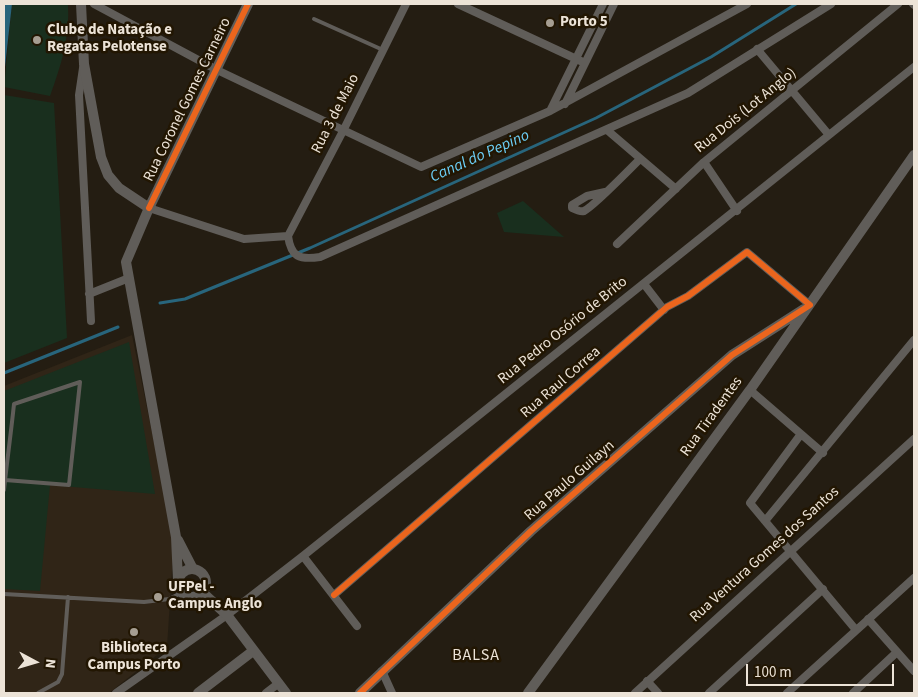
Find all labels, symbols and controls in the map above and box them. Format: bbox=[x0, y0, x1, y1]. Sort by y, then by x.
place label: Porto 5 bbox=[560, 14, 608, 32]
street label: Rua Coronel Gomes Carneiro bbox=[140, 15, 236, 185]
marker: Porto 5 bbox=[544, 17, 556, 29]
place label: Clube de Natação e Regatas Pelotense bbox=[47, 22, 172, 57]
marker: Clube de Natação e Regatas Pelotense bbox=[31, 34, 43, 46]
street label: Rua Dois (Lot Anglo) bbox=[692, 64, 800, 158]
street label: Rua 3 de Maio bbox=[308, 71, 364, 157]
water label: Canal do Pepino bbox=[427, 127, 533, 187]
street label: Rua Pedro Osório de Brito bbox=[495, 273, 631, 389]
street label: Rua Raul Correa bbox=[517, 343, 605, 423]
street label: Rua Tiradentes bbox=[677, 374, 747, 460]
street label: Rua Paulo Guilayn bbox=[521, 437, 619, 525]
street label: Rua Ventura Gomes dos Santos bbox=[687, 483, 843, 627]
place label: UFPel - Campus Anglo bbox=[168, 579, 262, 614]
marker: UFPel - Campus Anglo bbox=[152, 591, 164, 603]
marker: Biblioteca Campus Porto bbox=[128, 626, 140, 638]
north arrow bbox=[10, 637, 60, 687]
place label: Biblioteca Campus Porto bbox=[88, 640, 180, 675]
district label: BALSA bbox=[452, 646, 500, 666]
scale bar bbox=[748, 654, 896, 686]
text: N bbox=[39, 658, 60, 669]
text: 100 m bbox=[754, 662, 792, 683]

